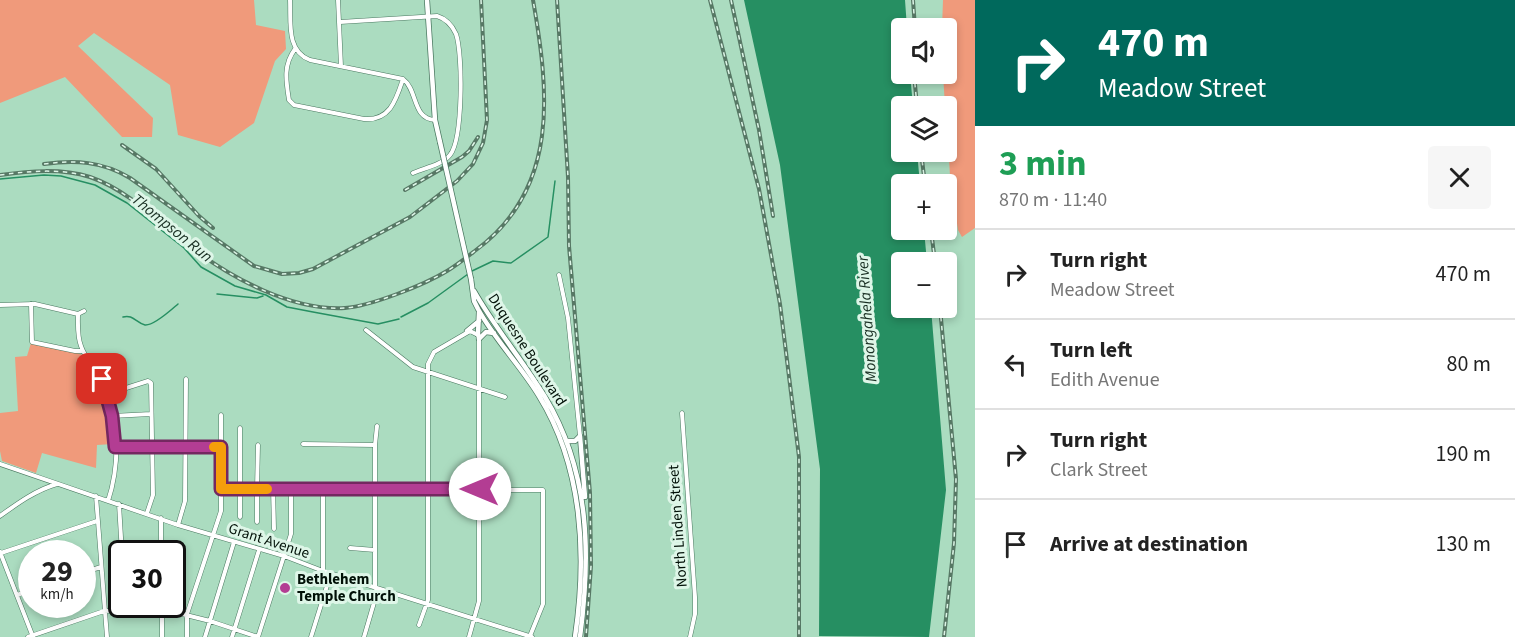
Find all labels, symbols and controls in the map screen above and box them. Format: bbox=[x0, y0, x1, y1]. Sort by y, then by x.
text: 470 m bbox=[1098, 13, 1209, 73]
map controls bbox=[891, 18, 957, 318]
button: sound bbox=[891, 18, 957, 84]
icon: right bbox=[999, 24, 1077, 102]
text: Meadow Street bbox=[1098, 69, 1266, 108]
button: layers bbox=[891, 96, 957, 162]
text: 3 min bbox=[999, 138, 1087, 189]
button: close bbox=[1428, 146, 1491, 209]
button: + bbox=[891, 174, 957, 240]
text: 870 m · 11:40 bbox=[999, 186, 1107, 214]
water label: Thompson Run bbox=[127, 189, 217, 267]
text: Turn right bbox=[1050, 244, 1147, 276]
button: − bbox=[891, 252, 957, 318]
water label: Monongahela River bbox=[852, 254, 882, 383]
icon: right bbox=[999, 258, 1032, 291]
text: 470 m bbox=[1436, 258, 1491, 290]
text: Meadow Street bbox=[1050, 276, 1175, 304]
street label: Duquesne Boulevard bbox=[483, 290, 571, 410]
text: Turn left bbox=[1050, 334, 1132, 366]
icon: left bbox=[999, 348, 1032, 381]
text: 80 m bbox=[1446, 348, 1491, 380]
pin bbox=[76, 353, 127, 404]
icon: arrive bbox=[85, 362, 118, 395]
text: Edith Avenue bbox=[1050, 366, 1160, 394]
text: Turn right bbox=[1050, 424, 1147, 456]
icon: right bbox=[999, 438, 1032, 471]
text: 190 m bbox=[1436, 438, 1491, 470]
text: Clark Street bbox=[1050, 456, 1148, 484]
position arrow bbox=[448, 457, 512, 521]
street label: North Linden Street bbox=[663, 464, 693, 588]
street label: Grant Avenue bbox=[226, 518, 312, 564]
icon: arrive bbox=[999, 528, 1032, 561]
text: Arrive at destination bbox=[1050, 528, 1248, 560]
text: 130 m bbox=[1436, 528, 1491, 560]
speed limit sign: 30 bbox=[108, 540, 186, 618]
text: 29 bbox=[41, 550, 73, 593]
place label: Bethlehem Temple Church bbox=[297, 569, 396, 607]
marker: Bethlehem Temple Church bbox=[278, 581, 292, 595]
text: km/h bbox=[40, 584, 74, 605]

